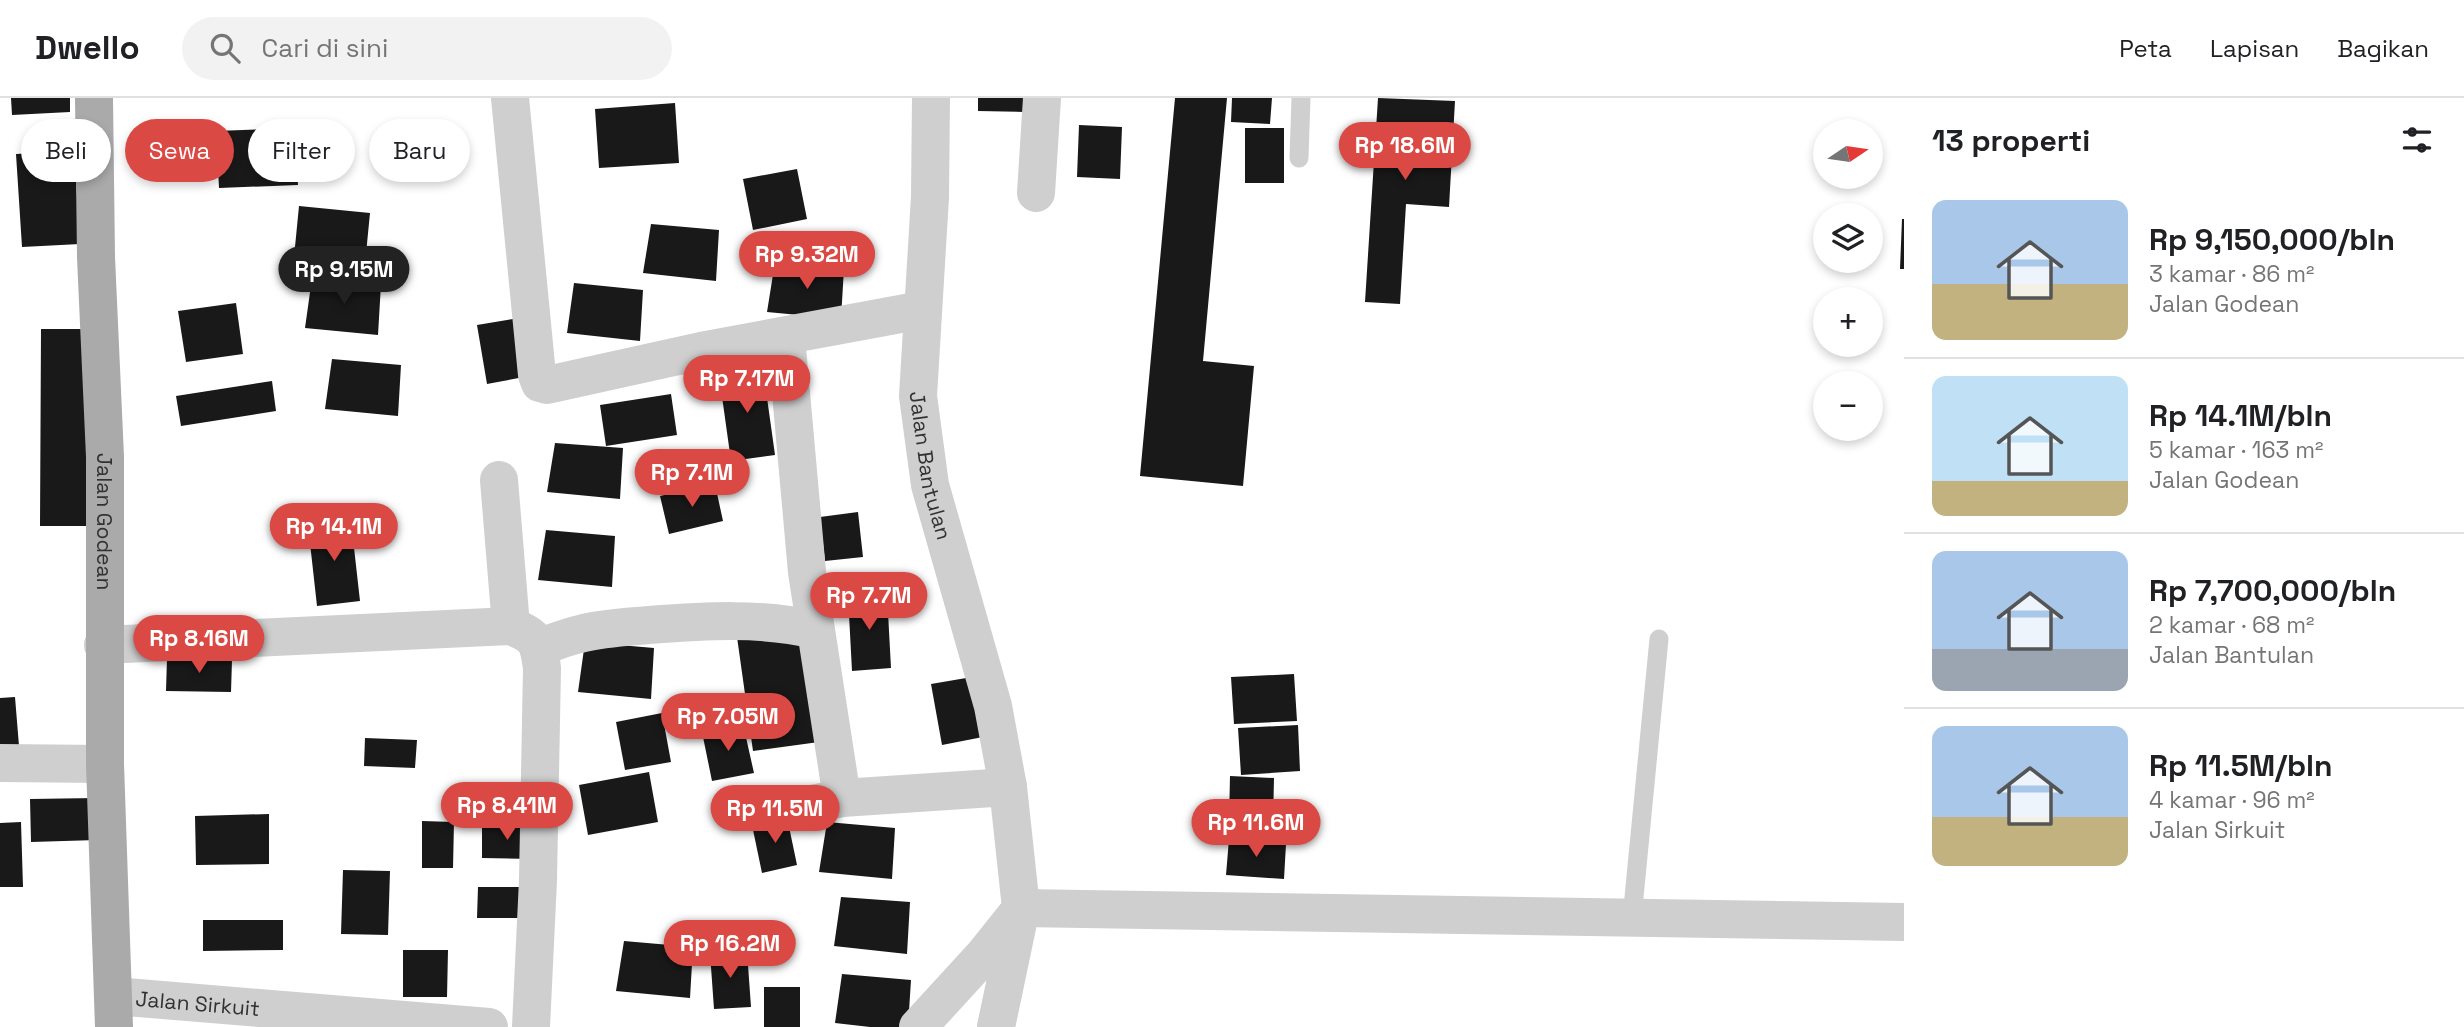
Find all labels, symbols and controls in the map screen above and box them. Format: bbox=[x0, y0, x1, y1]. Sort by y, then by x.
search box bbox=[182, 17, 672, 80]
text: Dwello bbox=[35, 27, 140, 69]
icon: search bbox=[206, 29, 244, 67]
text: Cari di sini bbox=[262, 31, 388, 65]
text: Peta bbox=[2119, 33, 2172, 64]
text: Lapisan bbox=[2210, 33, 2299, 64]
text: Bagikan bbox=[2337, 33, 2429, 64]
chip: Beli bbox=[21, 119, 111, 182]
chip: Sewa bbox=[125, 119, 234, 182]
chip: Filter bbox=[248, 119, 355, 182]
chip: Baru bbox=[369, 119, 470, 182]
north arrow bbox=[1813, 119, 1883, 189]
map controls bbox=[1813, 119, 1883, 441]
text: 13 properti bbox=[1932, 121, 2090, 160]
icon: filters bbox=[2398, 121, 2436, 159]
pin: Rp 18.6M bbox=[1333, 122, 1477, 182]
text: Rp 18.6M bbox=[1355, 130, 1455, 160]
button: layers bbox=[1813, 203, 1883, 273]
text: Rp 9,150,000/bln bbox=[2149, 220, 2395, 259]
icon: home bbox=[1988, 228, 2072, 312]
pin: Rp 9.32M bbox=[735, 232, 879, 291]
text: Rp 9.32M bbox=[755, 239, 859, 269]
pin: Rp 9.15M bbox=[272, 246, 416, 306]
text: Rp 9.15M bbox=[294, 254, 394, 284]
text: 3 kamar · 86 m² bbox=[2149, 259, 2314, 289]
button: + bbox=[1813, 287, 1883, 357]
text: Jalan Godean bbox=[2149, 289, 2299, 319]
pin: Rp 7.17M bbox=[675, 356, 819, 415]
text: Rp 7.17M bbox=[699, 363, 795, 393]
button: − bbox=[1813, 371, 1883, 441]
street label: Jalan Bantulan bbox=[904, 389, 958, 543]
text: Rp 14.1M/bln bbox=[2149, 396, 2332, 435]
icon: home bbox=[1988, 404, 2072, 488]
text: 5 kamar · 163 m² bbox=[2149, 435, 2324, 465]
pin: Rp 7.1M bbox=[627, 450, 757, 509]
street label: Jalan Godean bbox=[92, 453, 119, 590]
text: Rp 7.1M bbox=[651, 457, 733, 487]
text: Jalan Godean bbox=[2149, 465, 2299, 495]
pin: Rp 14.1M bbox=[262, 504, 406, 563]
text: Rp 14.1M bbox=[286, 511, 382, 541]
text: Rp 7,700,000/bln bbox=[2149, 571, 2396, 610]
pin: Rp 7.7M bbox=[804, 573, 934, 632]
icon: home bbox=[1988, 579, 2072, 663]
text: Rp 7.7M bbox=[826, 580, 912, 610]
text: 2 kamar · 68 m² bbox=[2149, 610, 2314, 640]
pin: Rp 8.16M bbox=[127, 616, 271, 675]
text: Rp 8.16M bbox=[149, 623, 249, 653]
text: Jalan Bantulan bbox=[2149, 640, 2314, 670]
pin: Rp 7.05M bbox=[656, 694, 800, 753]
text: Rp 7.05M bbox=[677, 701, 779, 731]
text: Rp 11.5M/bln bbox=[2149, 746, 2332, 785]
icon: home bbox=[1988, 754, 2072, 838]
pin: Rp 8.41M bbox=[435, 782, 579, 842]
text: 4 kamar · 96 m² bbox=[2149, 785, 2315, 815]
pin: Rp 11.5M bbox=[703, 786, 847, 845]
text: Rp 8.41M bbox=[457, 790, 557, 820]
text: Rp 11.5M bbox=[727, 793, 823, 823]
pin: Rp 11.6M bbox=[1184, 800, 1328, 859]
text: Rp 11.6M bbox=[1208, 807, 1304, 837]
text: Jalan Sirkuit bbox=[2149, 815, 2285, 845]
pin: Rp 16.2M bbox=[658, 920, 802, 980]
text: Rp 16.2M bbox=[680, 928, 780, 958]
street label: Jalan Sirkuit bbox=[135, 984, 261, 1022]

